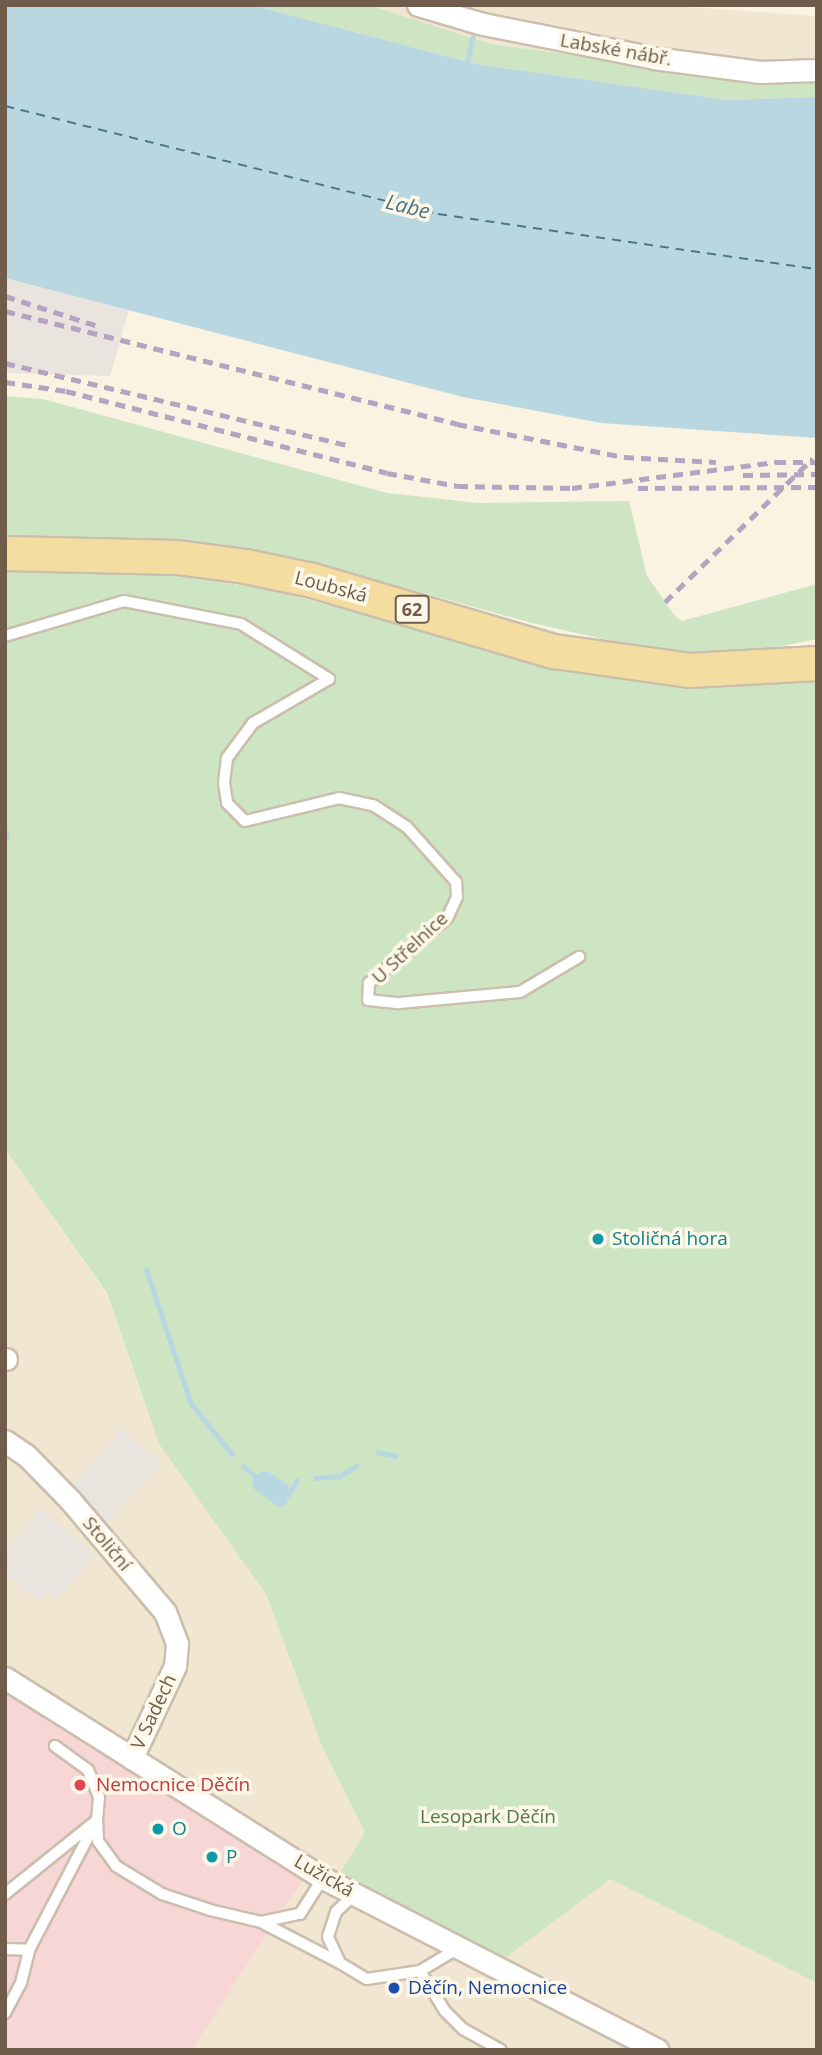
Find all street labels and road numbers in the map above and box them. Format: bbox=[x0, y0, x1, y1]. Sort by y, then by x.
street label: Labské nábř. bbox=[558, 29, 674, 71]
street label: Loubská bbox=[292, 566, 370, 608]
road number: 62 bbox=[394, 594, 430, 624]
street label: U Střelnice bbox=[367, 907, 453, 989]
street label: Stoliční bbox=[78, 1512, 136, 1576]
street label: V Sadech bbox=[127, 1671, 181, 1753]
street label: Lužická bbox=[290, 1850, 358, 1902]

